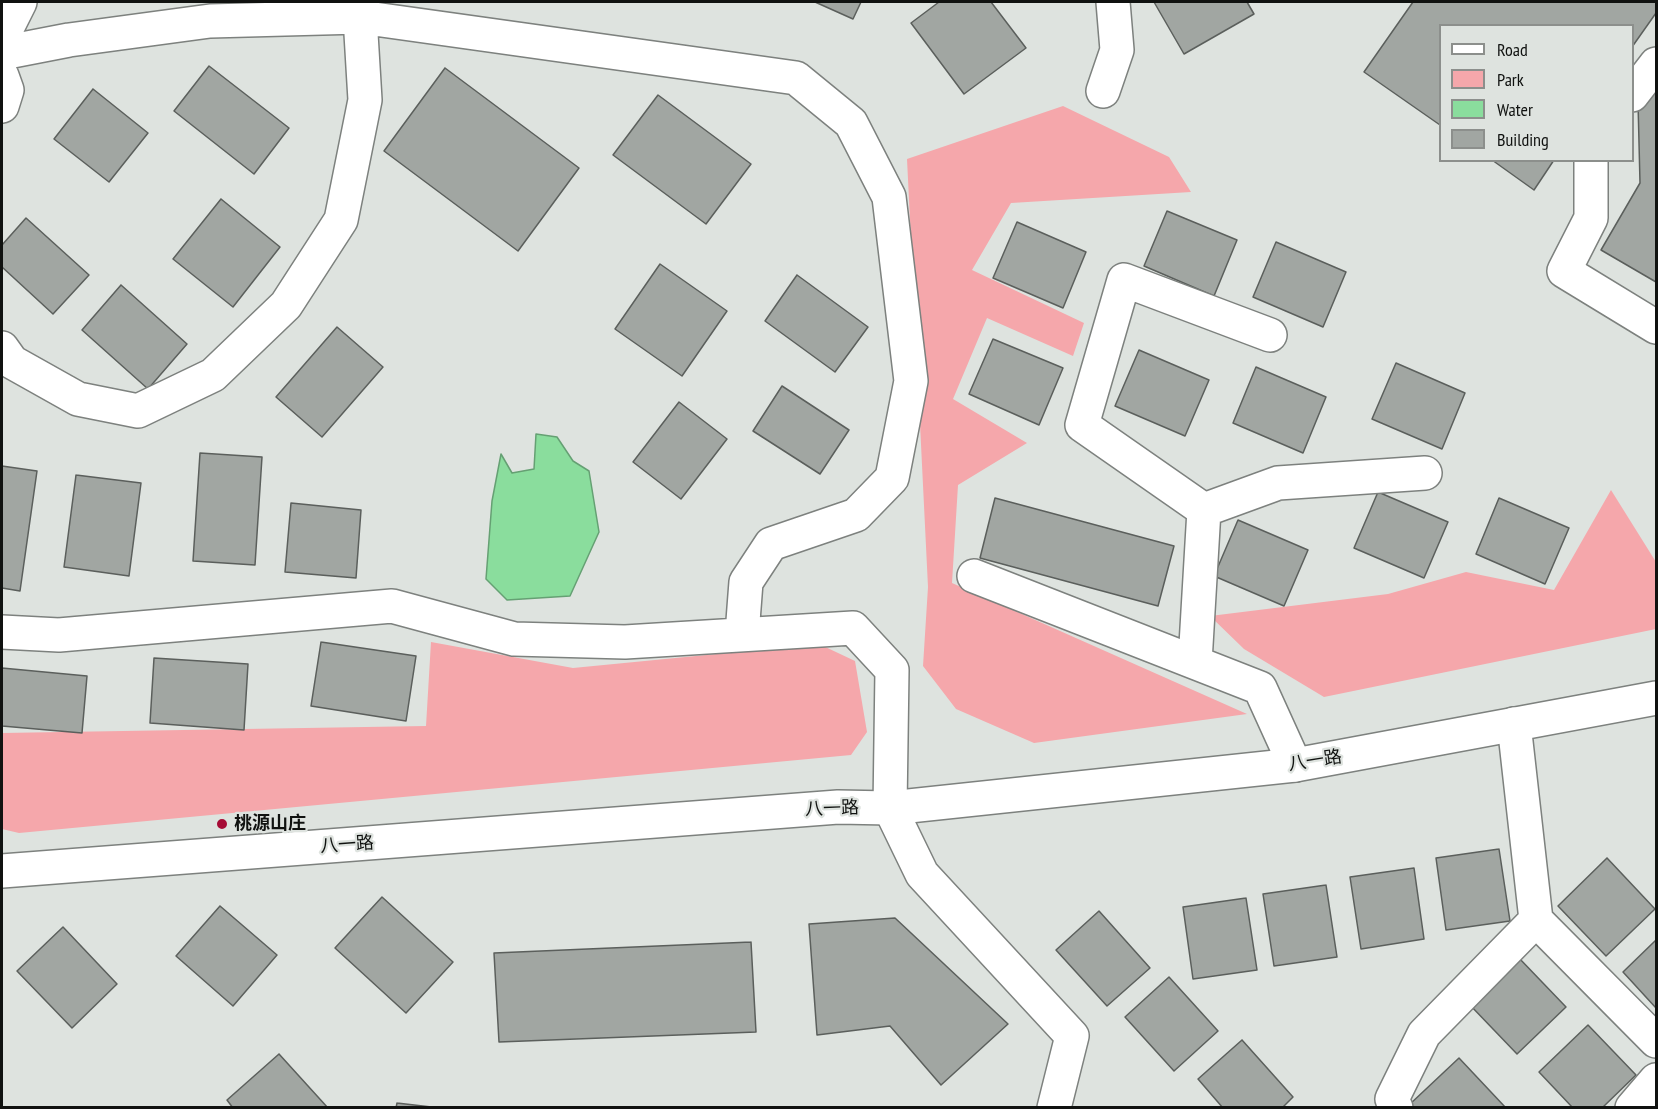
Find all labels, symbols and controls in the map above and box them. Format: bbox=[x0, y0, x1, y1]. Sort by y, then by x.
legend bbox=[1439, 24, 1634, 162]
text: Road bbox=[1497, 38, 1528, 61]
text: Park bbox=[1497, 68, 1524, 91]
text: Water bbox=[1497, 98, 1533, 121]
text: Building bbox=[1497, 128, 1549, 151]
street label: 八一路 bbox=[1287, 746, 1343, 776]
street label: 八一路 bbox=[805, 797, 859, 821]
place label: 桃源山庄 bbox=[234, 813, 306, 835]
marker: 桃源山庄 bbox=[215, 817, 229, 831]
street label: 八一路 bbox=[319, 832, 375, 858]

